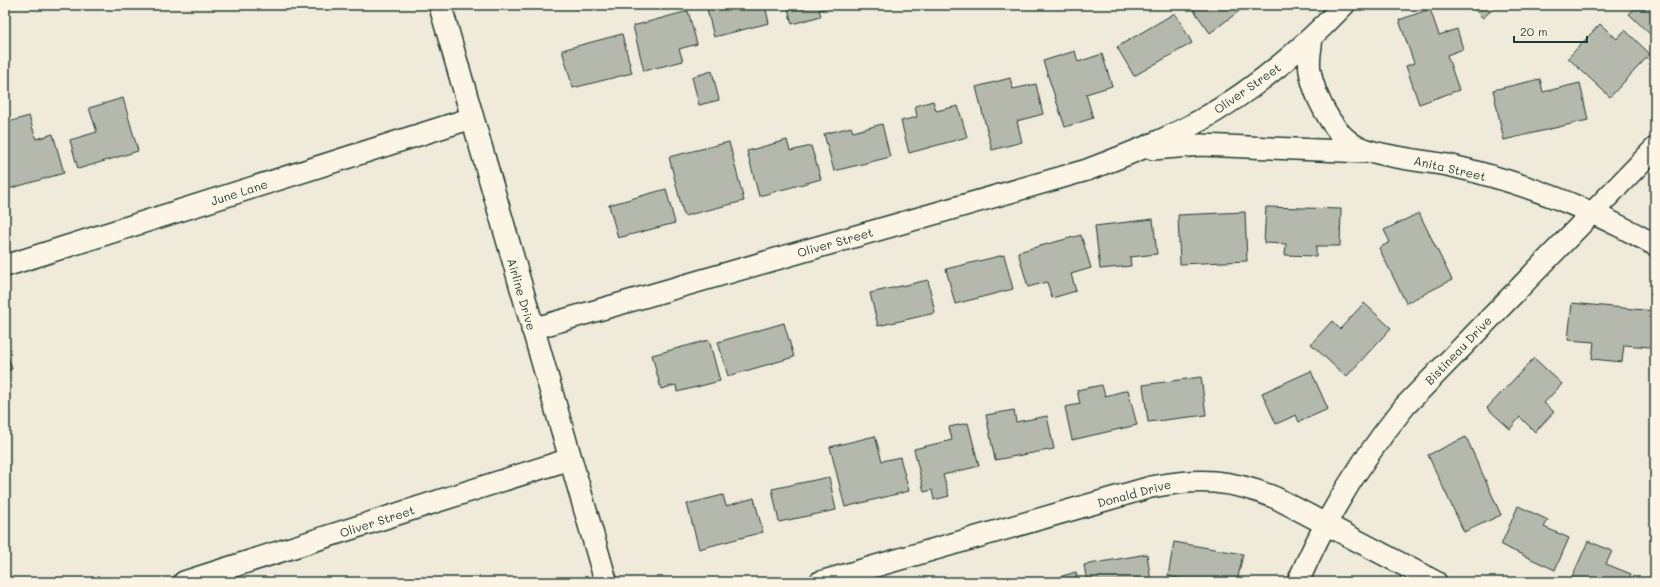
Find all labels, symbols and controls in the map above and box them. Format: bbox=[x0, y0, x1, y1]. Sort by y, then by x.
scale bar bbox=[1514, 18, 1587, 44]
text: 20 m bbox=[1520, 23, 1548, 39]
street label: Oliver Street bbox=[1210, 59, 1284, 117]
street label: Anita Street bbox=[1412, 152, 1488, 184]
street label: June Lane bbox=[209, 175, 269, 209]
street label: Oliver Street bbox=[795, 224, 875, 260]
street label: Airline Drive bbox=[504, 256, 540, 332]
street label: Bistineau Drive bbox=[1421, 312, 1495, 388]
street label: Donald Drive bbox=[1095, 475, 1173, 511]
street label: Oliver Street bbox=[337, 501, 417, 541]

